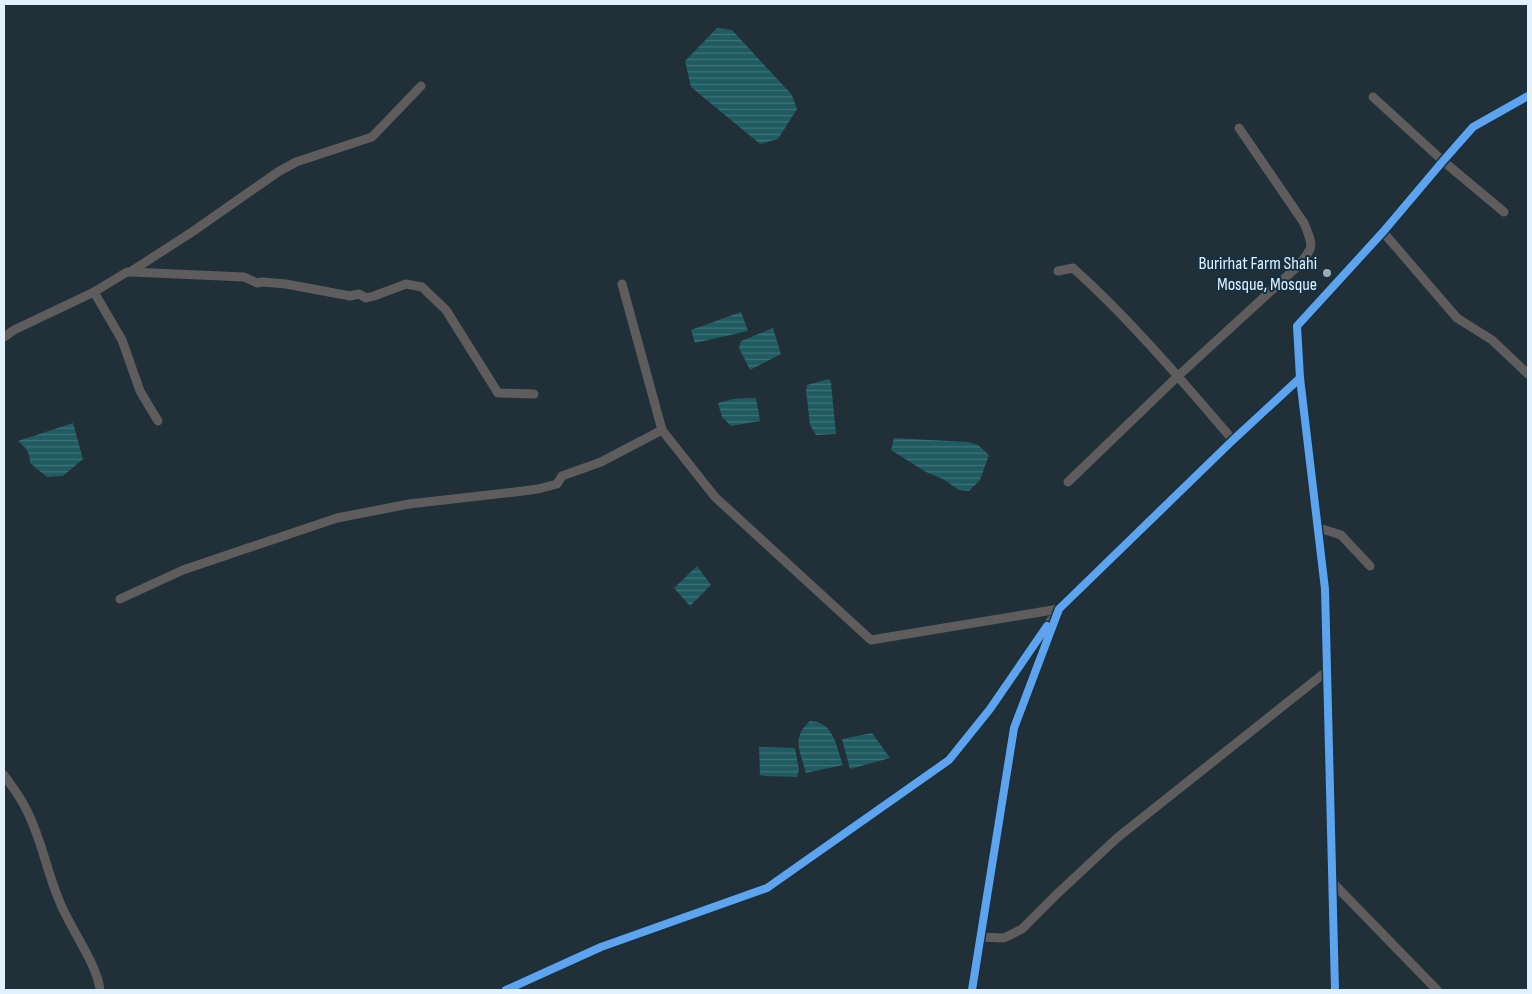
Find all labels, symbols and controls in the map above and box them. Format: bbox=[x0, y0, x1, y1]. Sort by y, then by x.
place label: Burirhat Farm Shahi Mosque, Mosque bbox=[1198, 253, 1317, 295]
marker: Burirhat Farm Shahi Mosque, Mosque bbox=[1321, 267, 1333, 279]

